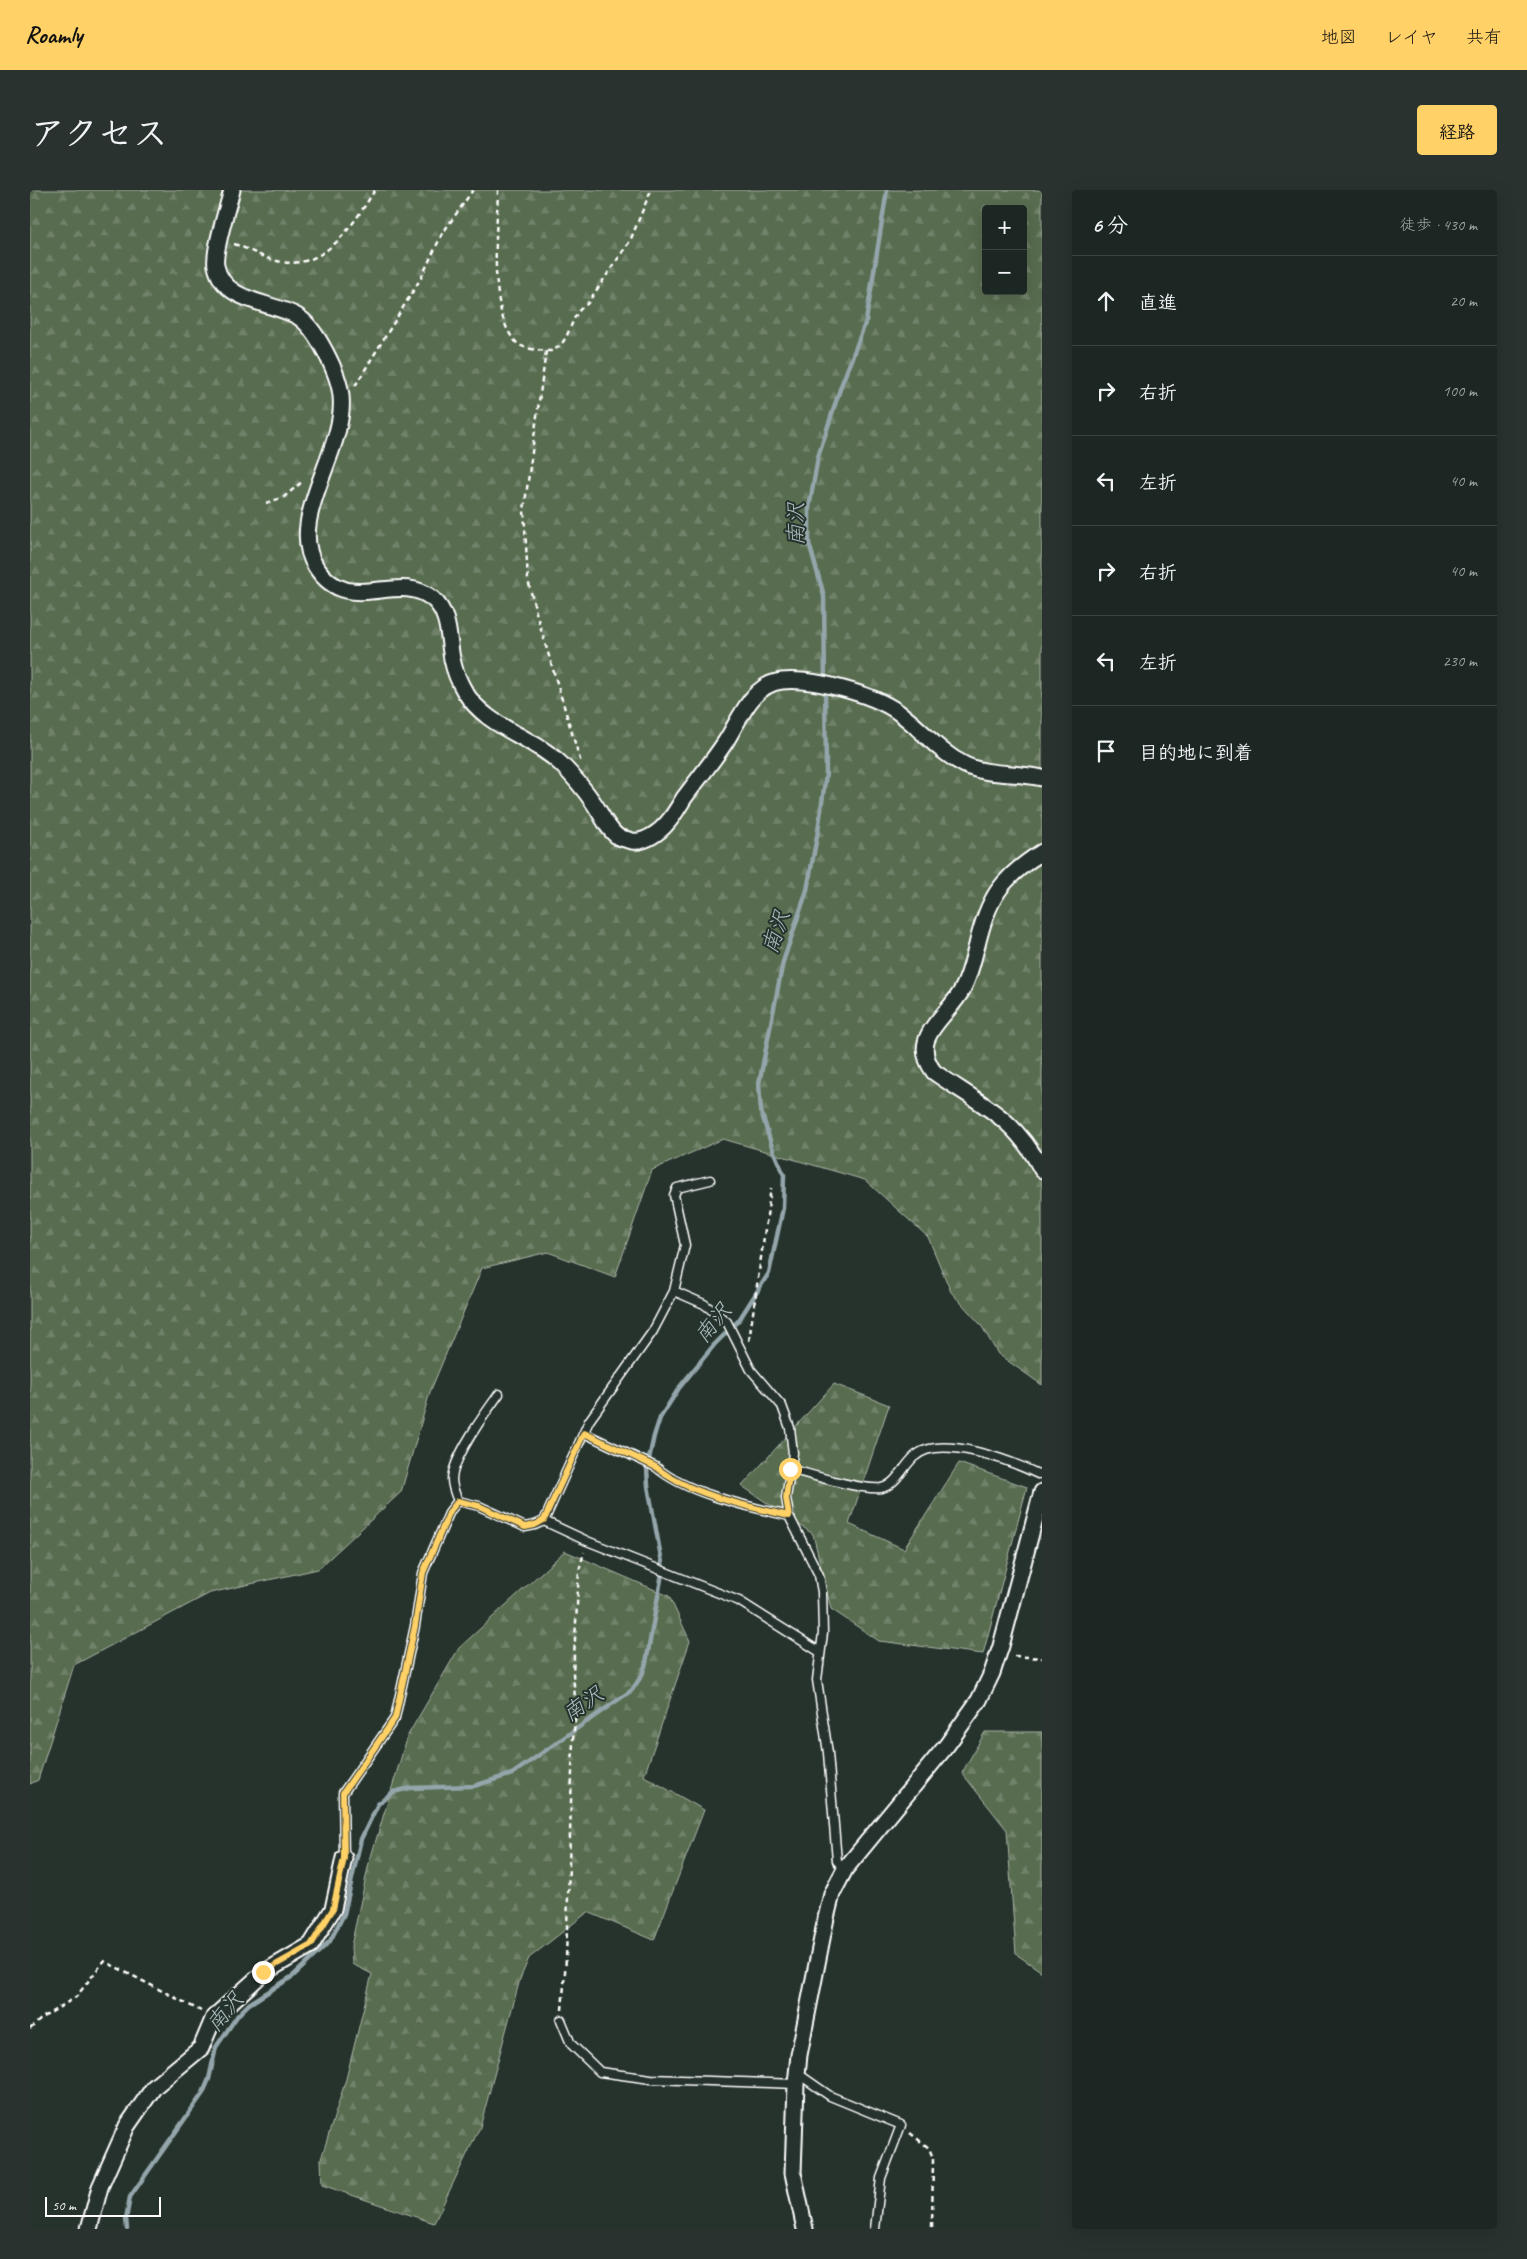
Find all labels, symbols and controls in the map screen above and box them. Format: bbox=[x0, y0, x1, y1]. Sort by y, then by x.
text: Roamly bbox=[25, 20, 82, 50]
text: 地図 bbox=[1321, 26, 1357, 48]
text: レイヤ bbox=[1385, 26, 1438, 48]
text: 共有 bbox=[1466, 26, 1502, 48]
button: 経路 bbox=[1417, 105, 1497, 155]
text: アクセス bbox=[30, 111, 168, 156]
map controls bbox=[982, 205, 1027, 295]
button: + bbox=[982, 205, 1027, 250]
text: 6 分 bbox=[1092, 212, 1128, 238]
text: 徒歩 · 430 m bbox=[1400, 215, 1477, 235]
button: − bbox=[982, 250, 1027, 295]
icon: ahead bbox=[1092, 287, 1120, 315]
text: 直進 bbox=[1139, 291, 1177, 315]
text: 20 m bbox=[1450, 291, 1477, 311]
icon: right bbox=[1092, 377, 1120, 405]
text: 右折 bbox=[1139, 381, 1177, 405]
text: 100 m bbox=[1443, 381, 1477, 401]
icon: left bbox=[1092, 467, 1120, 495]
text: 左折 bbox=[1139, 471, 1177, 495]
text: 40 m bbox=[1450, 471, 1477, 491]
water label: 南沢 bbox=[782, 501, 810, 546]
icon: right bbox=[1092, 557, 1120, 585]
text: 右折 bbox=[1139, 561, 1177, 585]
text: 40 m bbox=[1450, 561, 1477, 581]
icon: left bbox=[1092, 647, 1120, 675]
text: 左折 bbox=[1139, 651, 1177, 675]
text: 230 m bbox=[1443, 651, 1477, 671]
icon: arrive bbox=[1092, 737, 1120, 765]
text: 目的地に到着 bbox=[1139, 741, 1253, 765]
water label: 南沢 bbox=[756, 906, 796, 957]
water label: 南沢 bbox=[688, 1296, 738, 1349]
route start bbox=[779, 1458, 802, 1481]
water label: 南沢 bbox=[557, 1679, 610, 1728]
route end bbox=[252, 1961, 275, 1984]
water label: 南沢 bbox=[200, 1985, 251, 2038]
scale bar bbox=[45, 2194, 161, 2217]
text: 50 m bbox=[52, 2197, 76, 2214]

